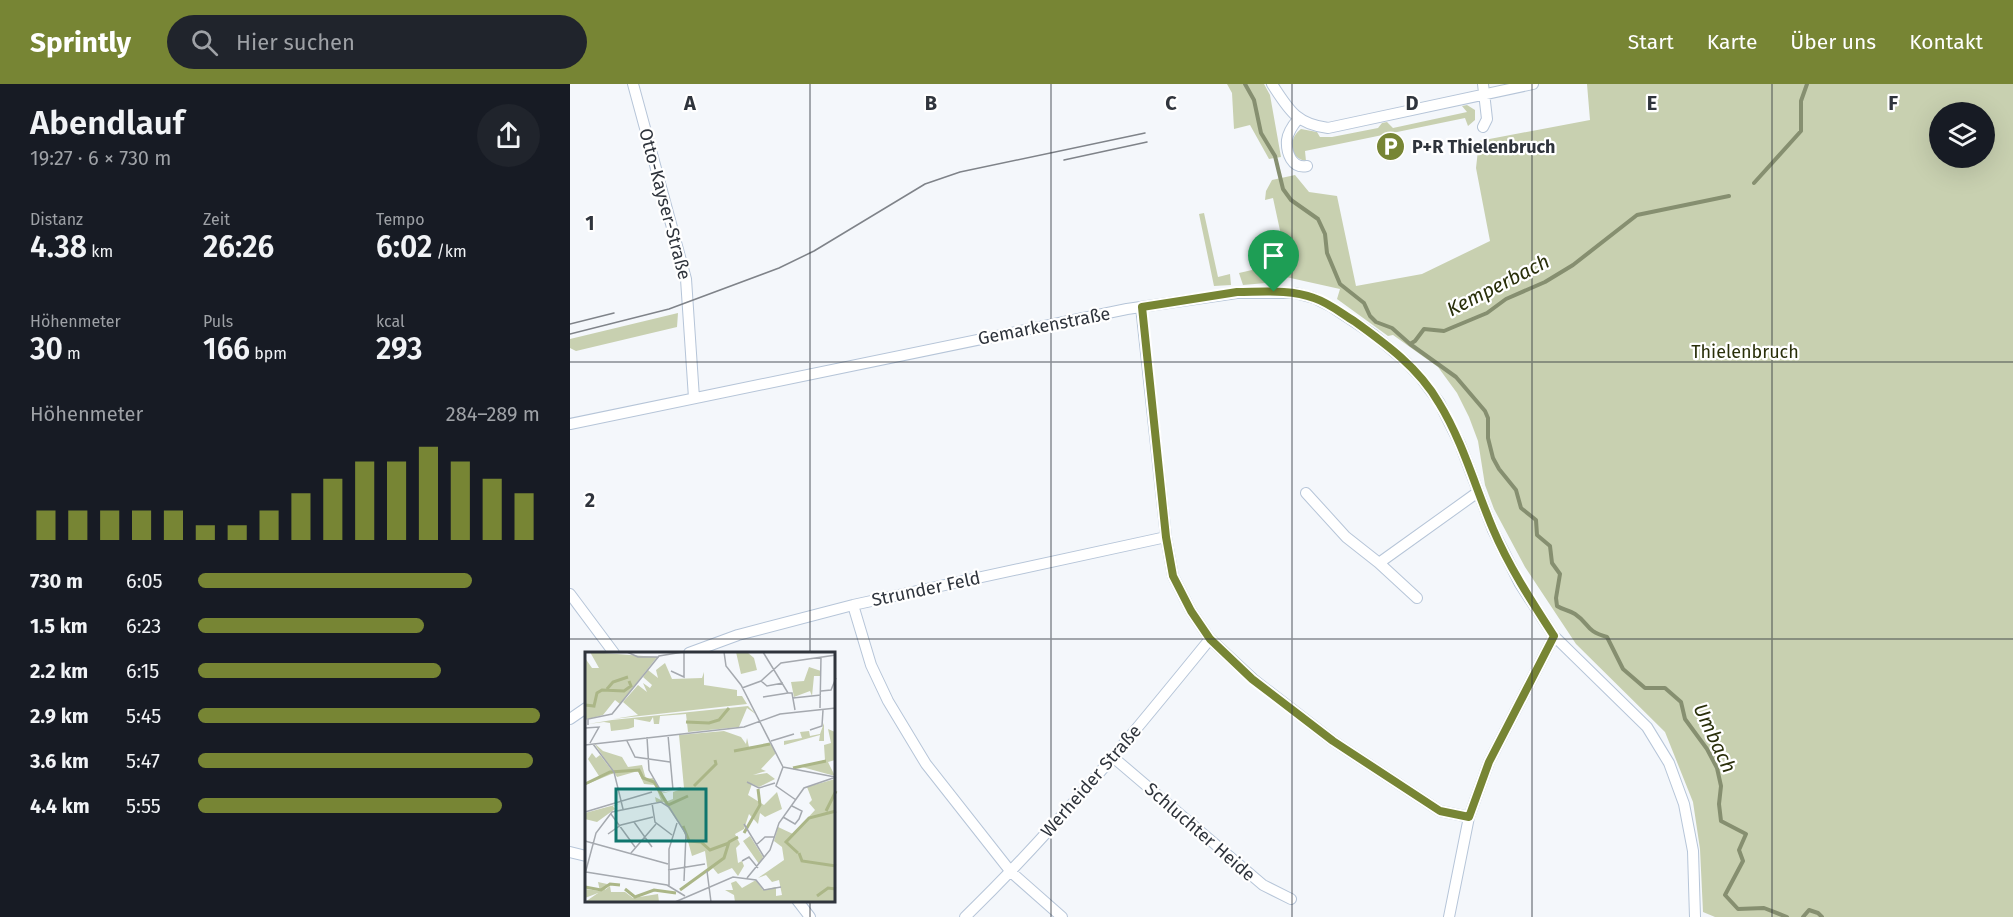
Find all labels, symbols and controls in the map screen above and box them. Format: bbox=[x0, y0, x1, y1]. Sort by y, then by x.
search box bbox=[167, 15, 587, 69]
text: Sprintly bbox=[30, 26, 131, 59]
icon: search bbox=[188, 26, 221, 59]
text: Hier suchen bbox=[236, 29, 355, 56]
text: Start bbox=[1628, 29, 1674, 55]
text: Karte bbox=[1707, 29, 1757, 55]
text: Über uns bbox=[1790, 29, 1876, 55]
text: Kontakt bbox=[1909, 29, 1983, 55]
text: A bbox=[683, 91, 697, 115]
text: B bbox=[925, 91, 937, 115]
text: C bbox=[1165, 91, 1177, 115]
text: D bbox=[1405, 91, 1419, 115]
text: E bbox=[1647, 91, 1657, 115]
text: F bbox=[1888, 91, 1898, 115]
map controls bbox=[1929, 102, 1995, 168]
button: layers bbox=[1929, 102, 1995, 168]
text: Abendlauf bbox=[30, 103, 184, 143]
button: share bbox=[477, 104, 540, 167]
street label: Otto-Kayser-Straße bbox=[634, 126, 696, 282]
parking icon: P+R Thielenbruch bbox=[1375, 131, 1407, 163]
place label: P+R Thielenbruch bbox=[1412, 136, 1555, 158]
text: 19:27 · 6 × 730 m bbox=[30, 146, 171, 170]
text: Distanz bbox=[30, 210, 83, 229]
text: Zeit bbox=[203, 210, 230, 229]
text: Tempo bbox=[376, 210, 425, 229]
text: 1 bbox=[585, 211, 595, 235]
text: 4.38 bbox=[30, 229, 87, 265]
text: 26:26 bbox=[203, 229, 274, 265]
text: 6:02 bbox=[376, 229, 432, 265]
pin bbox=[1248, 230, 1299, 292]
icon: arrive bbox=[1257, 239, 1290, 272]
text: km bbox=[87, 242, 113, 261]
text: /km bbox=[432, 242, 467, 261]
water label: Kemperbach bbox=[1443, 249, 1553, 321]
street label: Gemarkenstraße bbox=[976, 302, 1112, 350]
text: Höhenmeter bbox=[30, 312, 121, 331]
text: Puls bbox=[203, 312, 233, 331]
text: kcal bbox=[376, 312, 405, 331]
text: 30 bbox=[30, 331, 63, 367]
text: 166 bbox=[203, 331, 250, 367]
text: 293 bbox=[376, 331, 422, 367]
park label: Thielenbruch bbox=[1691, 341, 1799, 363]
text: m bbox=[63, 344, 81, 363]
text: bpm bbox=[250, 344, 287, 363]
text: Höhenmeter bbox=[30, 402, 143, 426]
text: 284–289 m bbox=[446, 402, 540, 426]
text: 2 bbox=[585, 488, 595, 512]
street label: Strunder Feld bbox=[870, 567, 982, 611]
text: 730 m bbox=[30, 569, 83, 593]
text: 6:05 bbox=[126, 569, 163, 593]
text: 1.5 km bbox=[30, 614, 88, 638]
text: 6:23 bbox=[126, 614, 161, 638]
inset map bbox=[585, 652, 836, 902]
text: 2.2 km bbox=[30, 659, 88, 683]
text: 6:15 bbox=[126, 659, 159, 683]
water label: Umbach bbox=[1688, 699, 1742, 777]
text: 2.9 km bbox=[30, 704, 89, 728]
text: 5:45 bbox=[126, 704, 161, 728]
street label: Werheider Straße bbox=[1036, 720, 1146, 842]
text: 3.6 km bbox=[30, 749, 89, 773]
text: 5:47 bbox=[126, 749, 160, 773]
street label: Schluchter Heide bbox=[1140, 778, 1260, 886]
text: 4.4 km bbox=[30, 794, 90, 818]
text: 5:55 bbox=[126, 794, 161, 818]

